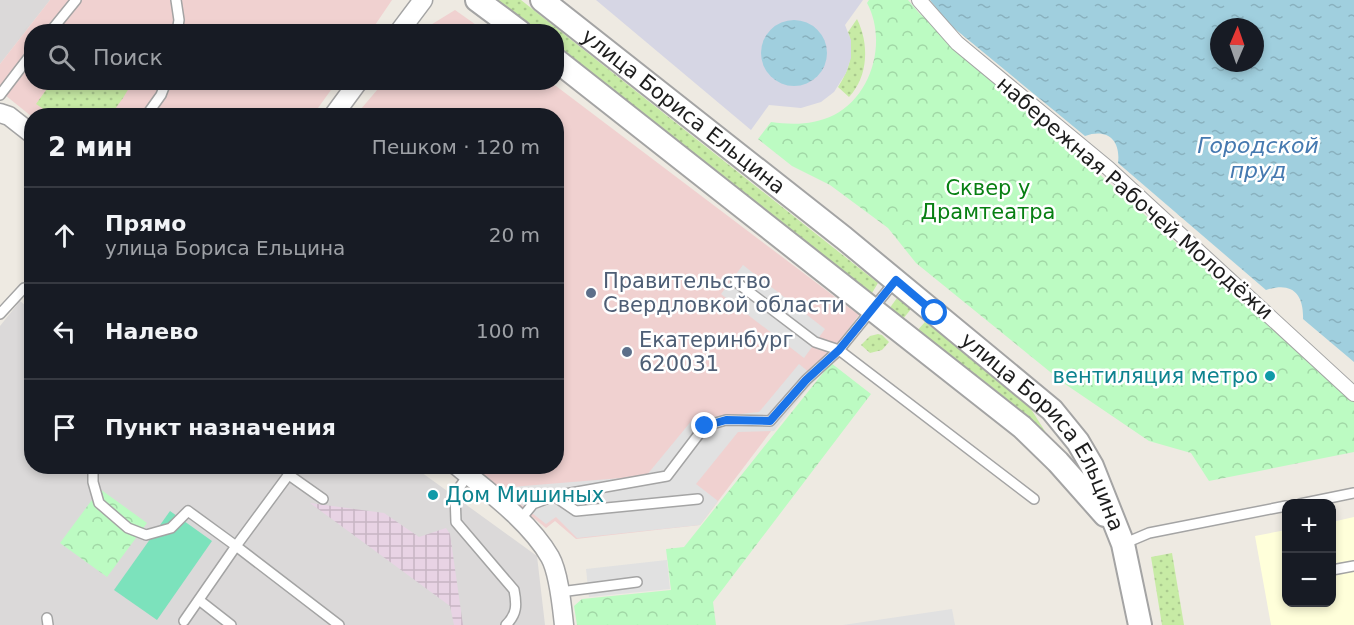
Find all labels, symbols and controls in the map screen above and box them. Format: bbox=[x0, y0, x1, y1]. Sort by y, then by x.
north arrow bbox=[1210, 18, 1264, 72]
search box bbox=[24, 24, 564, 90]
street label: улица Бориса Ельцина bbox=[577, 24, 790, 199]
icon: search bbox=[45, 41, 78, 74]
text: Поиск bbox=[93, 45, 163, 70]
street label: набережная Рабочей Молодёжи bbox=[992, 72, 1278, 324]
text: 2 мин bbox=[48, 132, 133, 162]
water label: Городской пруд bbox=[1197, 133, 1319, 183]
text: Пешком · 120 m bbox=[372, 135, 540, 159]
park label: Сквер у Драмтеатра bbox=[921, 176, 1055, 224]
text: Прямо bbox=[105, 211, 186, 236]
icon: ahead bbox=[48, 219, 81, 252]
text: 20 m bbox=[489, 223, 540, 247]
text: улица Бориса Ельцина bbox=[105, 236, 345, 260]
place label: Правительство Свердловкой области bbox=[603, 269, 845, 317]
marker: Правительство Свердловкой области bbox=[584, 286, 598, 300]
route start bbox=[921, 299, 947, 325]
icon: left bbox=[48, 315, 81, 348]
text: Налево bbox=[105, 319, 198, 344]
text: 100 m bbox=[476, 319, 540, 343]
place label: Екатеринбург 620031 bbox=[639, 328, 793, 376]
street label: улица Бориса Ельцина bbox=[956, 328, 1129, 534]
marker: Екатеринбург 620031 bbox=[620, 345, 634, 359]
place label: вентиляция метро bbox=[1053, 364, 1258, 388]
marker: вентиляция метро bbox=[1263, 369, 1277, 383]
icon: arrive bbox=[48, 411, 81, 444]
route end bbox=[691, 412, 717, 438]
text: Пункт назначения bbox=[105, 415, 336, 440]
place label: Дом Мишиных bbox=[445, 483, 604, 507]
marker: Дом Мишиных bbox=[426, 488, 440, 502]
map controls bbox=[1282, 499, 1336, 607]
button: + bbox=[1282, 499, 1336, 553]
button: − bbox=[1282, 553, 1336, 607]

